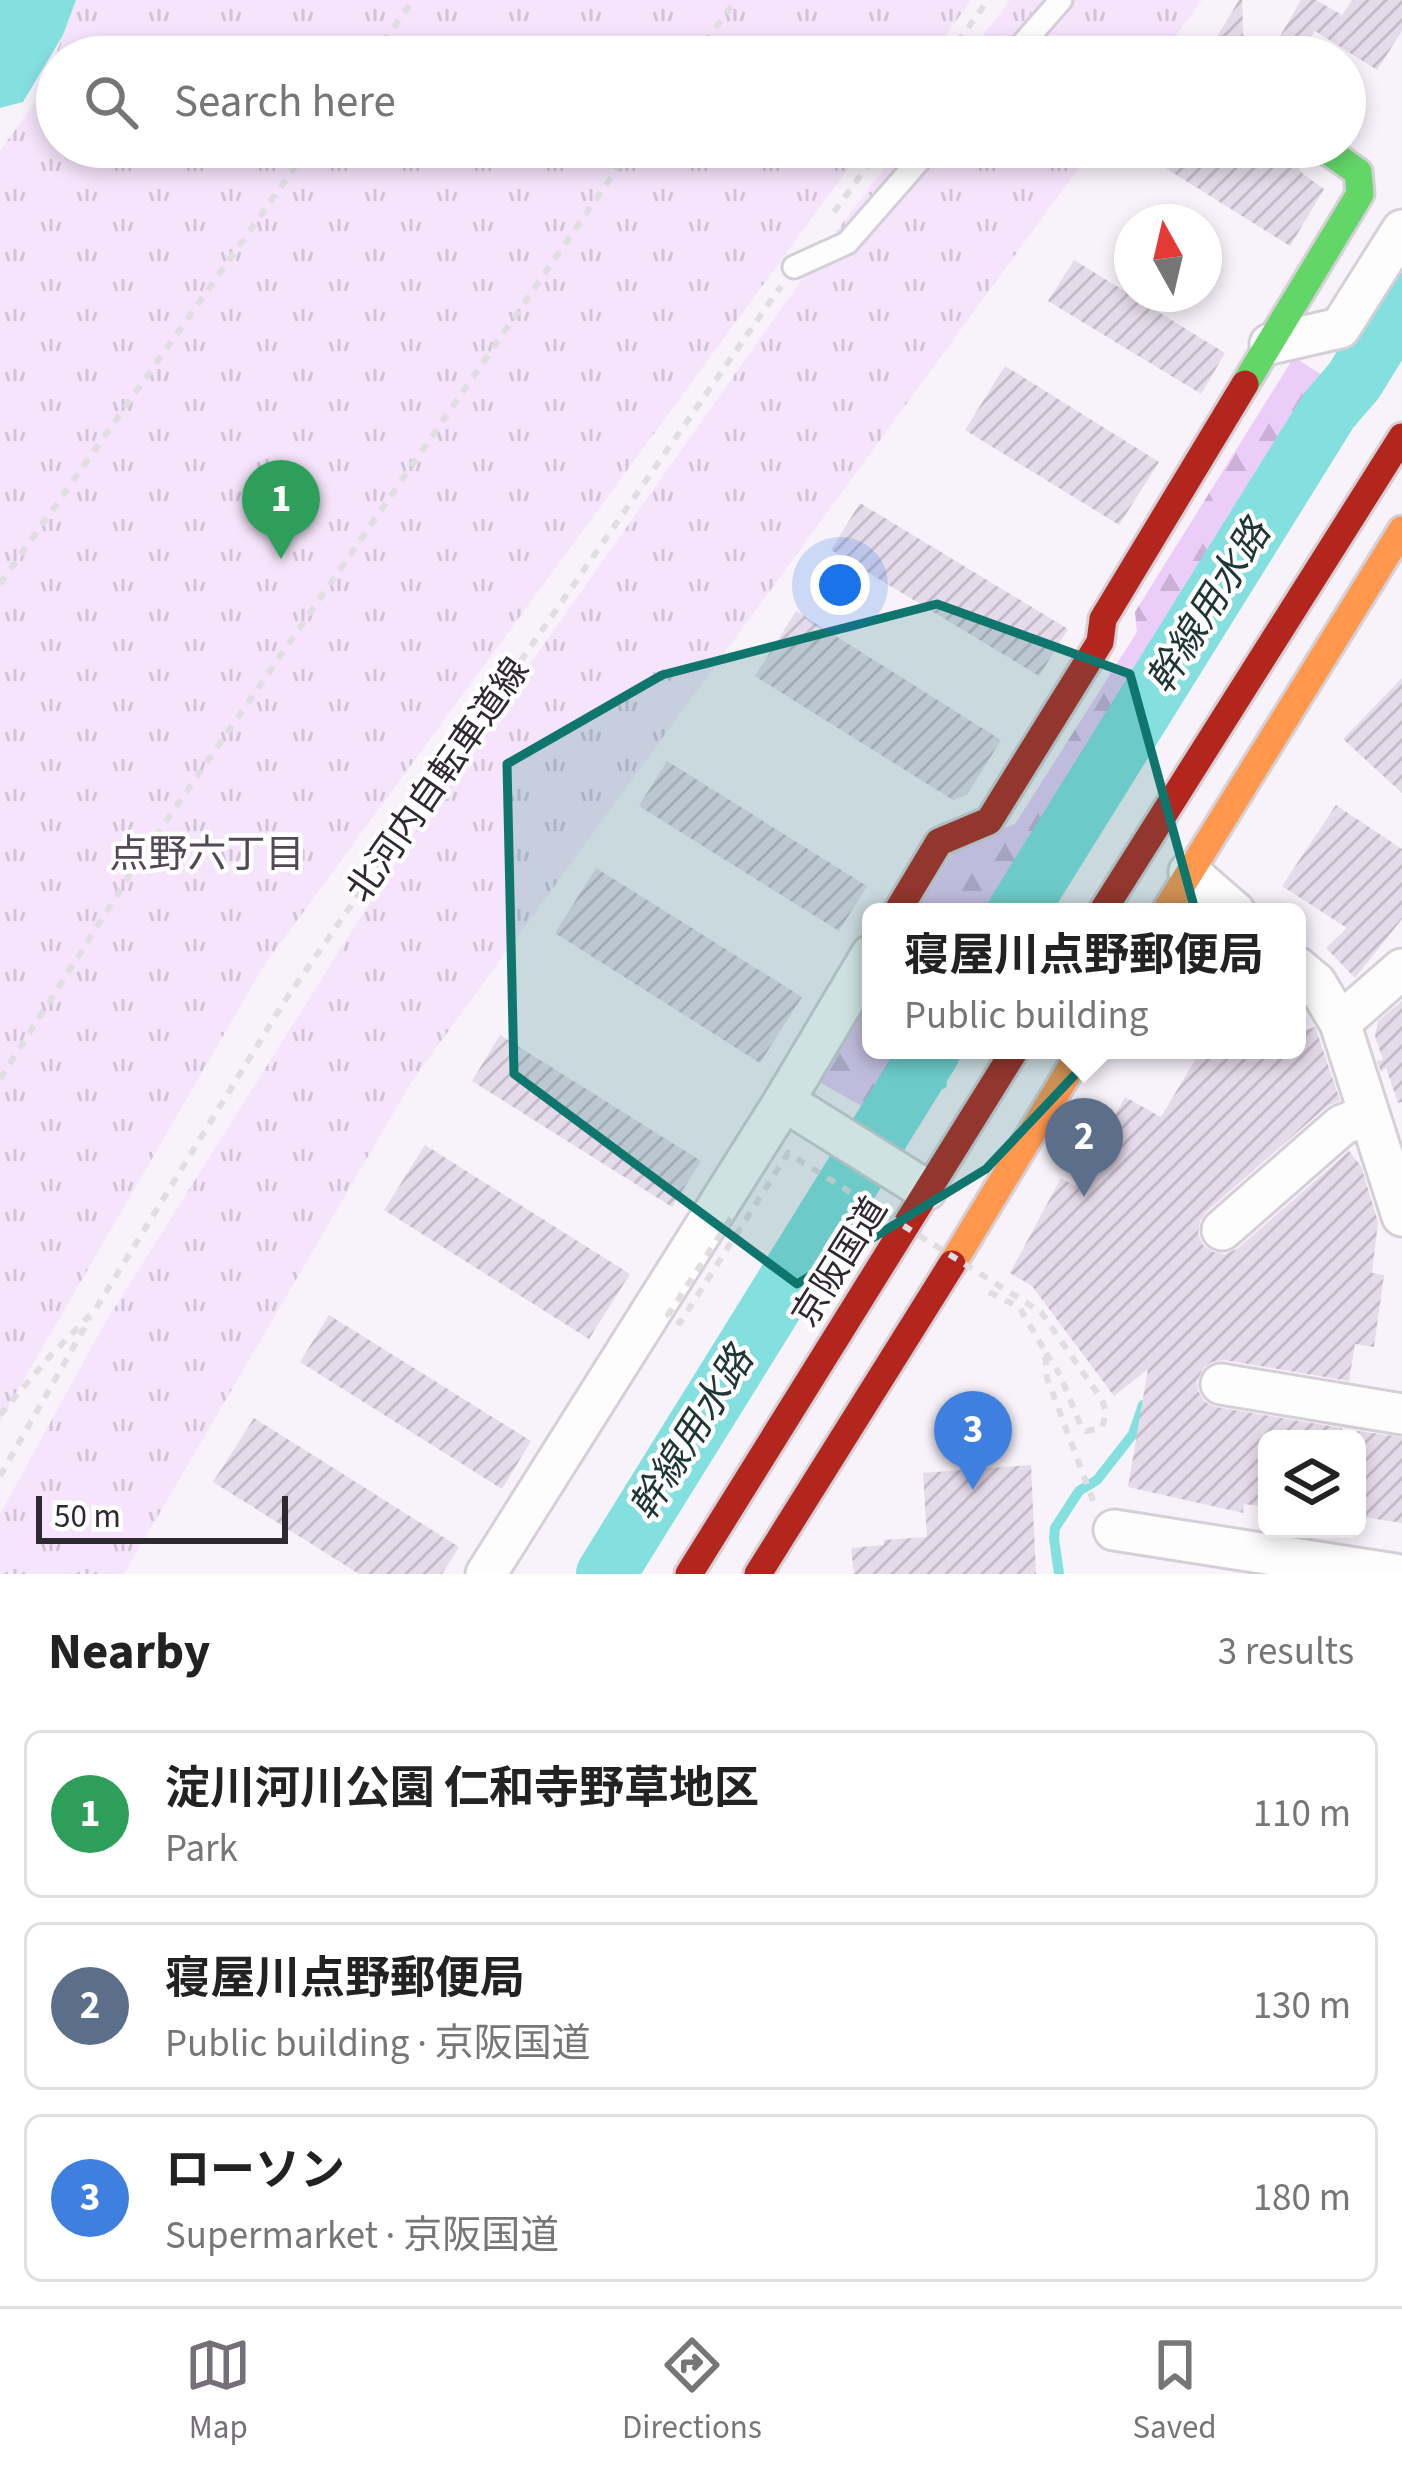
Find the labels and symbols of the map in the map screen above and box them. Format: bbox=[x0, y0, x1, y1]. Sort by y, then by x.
north arrow bbox=[1114, 204, 1222, 312]
pin: 1 bbox=[242, 460, 320, 559]
water label: 幹線用水路 bbox=[1134, 507, 1286, 705]
your location bbox=[810, 555, 870, 615]
street label: 北河内自転車道線 bbox=[335, 647, 541, 913]
district label: 点野六丁目 bbox=[109, 827, 305, 883]
pin: 2 bbox=[1045, 1098, 1123, 1197]
street label: 京阪国道 bbox=[780, 1187, 900, 1337]
water label: 幹線用水路 bbox=[617, 1334, 769, 1532]
pin: 3 bbox=[934, 1391, 1012, 1490]
scale bar bbox=[36, 1490, 288, 1543]

